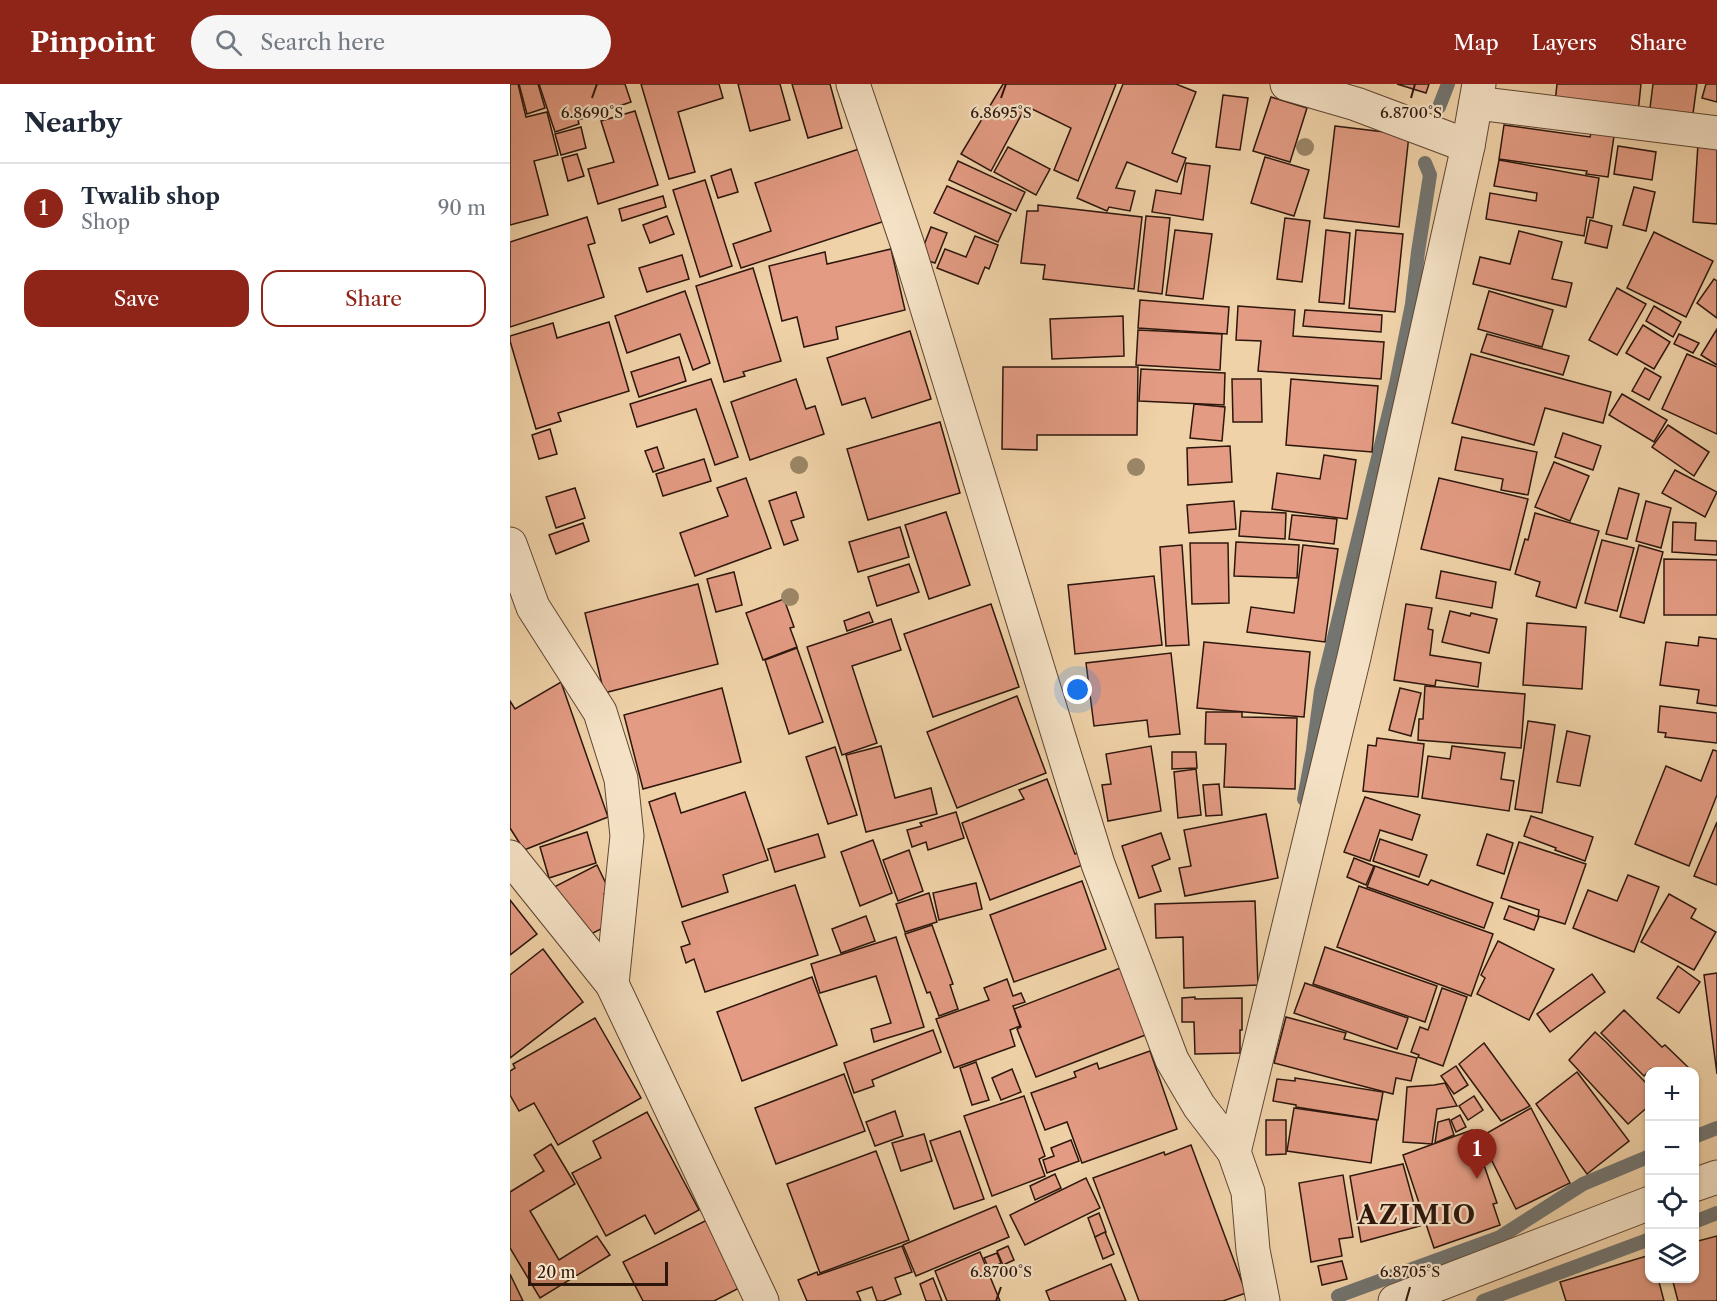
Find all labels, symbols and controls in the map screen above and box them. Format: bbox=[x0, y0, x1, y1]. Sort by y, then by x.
search box bbox=[191, 15, 611, 69]
text: Pinpoint bbox=[30, 25, 155, 59]
icon: search bbox=[212, 26, 245, 59]
text: Search here bbox=[260, 29, 385, 56]
text: Map bbox=[1454, 30, 1499, 55]
text: Layers bbox=[1532, 30, 1597, 55]
text: Share bbox=[1630, 30, 1687, 55]
text: 6.8690°S bbox=[561, 103, 623, 122]
text: 6.8695°S bbox=[970, 103, 1032, 122]
text: 6.8700°S bbox=[1380, 103, 1442, 122]
text: Nearby bbox=[24, 107, 122, 139]
text: Twalib shop bbox=[81, 183, 220, 210]
text: 1 bbox=[39, 196, 48, 220]
text: 90 m bbox=[438, 196, 486, 220]
text: Shop bbox=[81, 210, 130, 234]
button: Save bbox=[24, 270, 249, 327]
button: Share bbox=[261, 270, 486, 327]
your location bbox=[1063, 675, 1092, 704]
map controls bbox=[1645, 1067, 1699, 1283]
button: + bbox=[1645, 1067, 1699, 1121]
button: − bbox=[1645, 1121, 1699, 1175]
pin: 1 bbox=[1458, 1130, 1496, 1179]
button: locate bbox=[1645, 1175, 1699, 1229]
district label: AZIMIO bbox=[1356, 1199, 1477, 1231]
button: layers bbox=[1645, 1229, 1699, 1283]
scale bar bbox=[528, 1259, 668, 1286]
text: 20 m bbox=[537, 1262, 576, 1282]
text: 6.8700°S bbox=[970, 1262, 1032, 1281]
text: 6.8705°S bbox=[1380, 1262, 1440, 1281]

